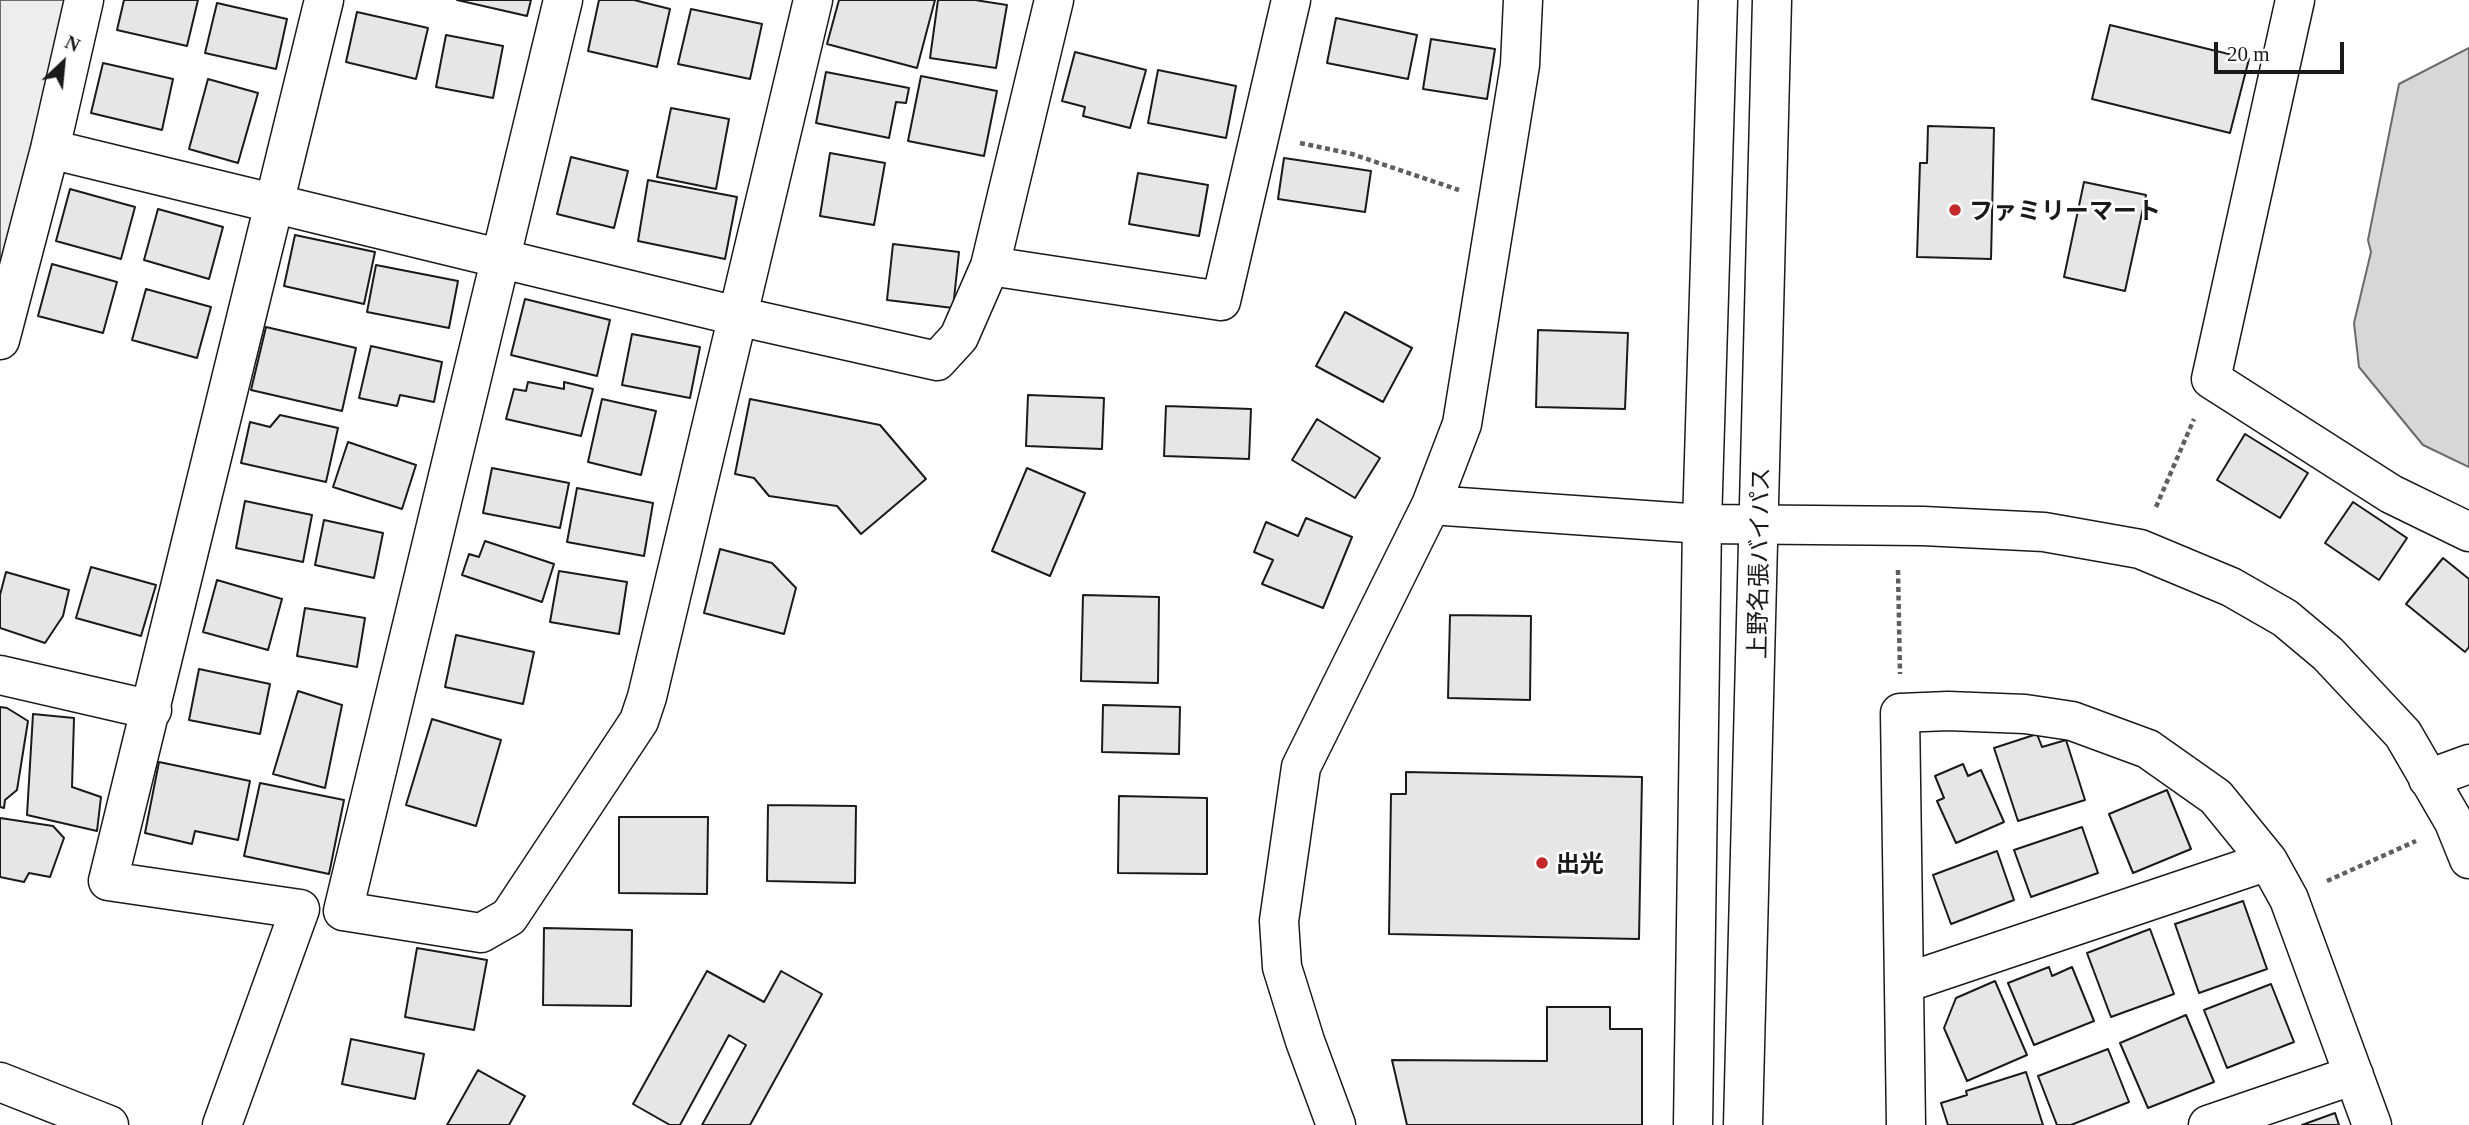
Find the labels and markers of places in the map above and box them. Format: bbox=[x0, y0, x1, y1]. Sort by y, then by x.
place label: ファミリーマート bbox=[1969, 196, 2161, 224]
marker: ファミリーマート bbox=[1947, 202, 1963, 218]
place label: 出光 bbox=[1556, 849, 1604, 877]
marker: 出光 bbox=[1534, 855, 1550, 871]

